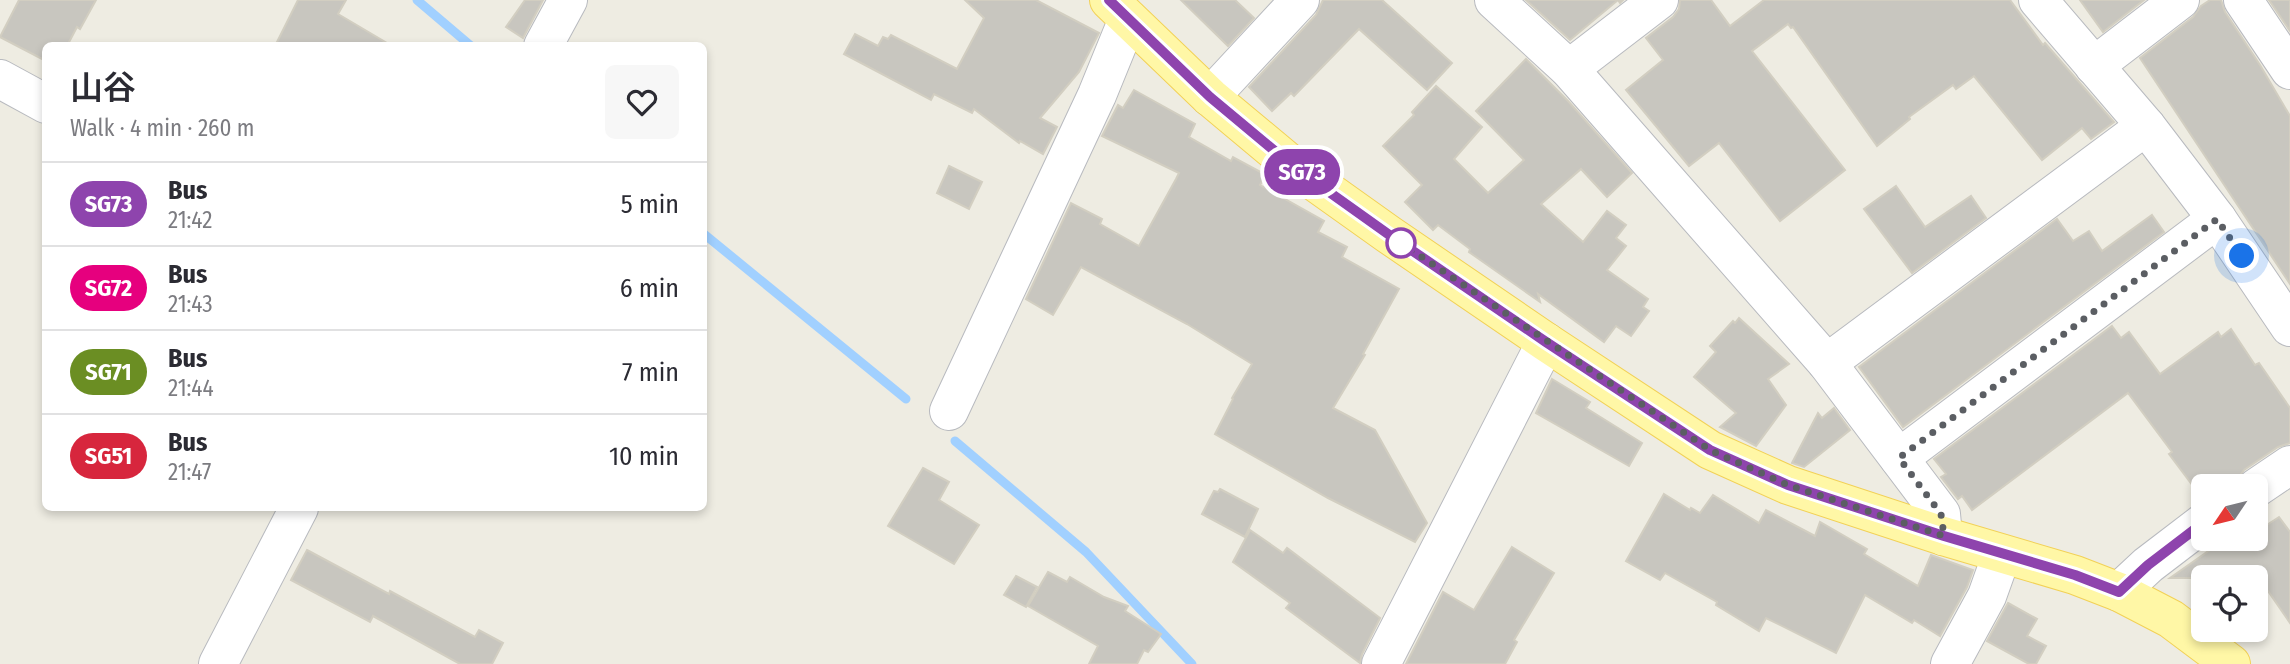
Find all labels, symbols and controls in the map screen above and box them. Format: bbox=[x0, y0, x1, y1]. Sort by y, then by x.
button: heart bbox=[605, 65, 679, 139]
text: 山谷 bbox=[70, 68, 136, 108]
text: Walk · 4 min · 260 m bbox=[70, 114, 255, 142]
line badge: SG73 bbox=[1253, 149, 1351, 195]
text: SG73 bbox=[1278, 158, 1326, 186]
text: Bus bbox=[168, 175, 207, 206]
text: 5 min bbox=[621, 189, 679, 220]
text: SG73 bbox=[85, 190, 132, 218]
text: 21:42 bbox=[168, 206, 212, 234]
unlabelled marker bbox=[1386, 228, 1416, 258]
your location bbox=[2224, 238, 2259, 273]
text: Bus bbox=[168, 259, 207, 290]
text: 6 min bbox=[620, 273, 679, 304]
text: SG72 bbox=[85, 274, 132, 302]
text: 21:43 bbox=[168, 290, 213, 318]
text: Bus bbox=[168, 343, 207, 374]
text: 7 min bbox=[622, 357, 679, 388]
text: SG71 bbox=[85, 358, 132, 386]
text: 21:44 bbox=[168, 374, 214, 402]
text: Bus bbox=[168, 427, 207, 458]
text: 10 min bbox=[609, 441, 679, 472]
text: SG51 bbox=[85, 442, 132, 470]
text: 21:47 bbox=[168, 458, 211, 486]
north arrow bbox=[2191, 474, 2268, 551]
map controls bbox=[2191, 474, 2268, 642]
button: locate bbox=[2191, 565, 2268, 642]

